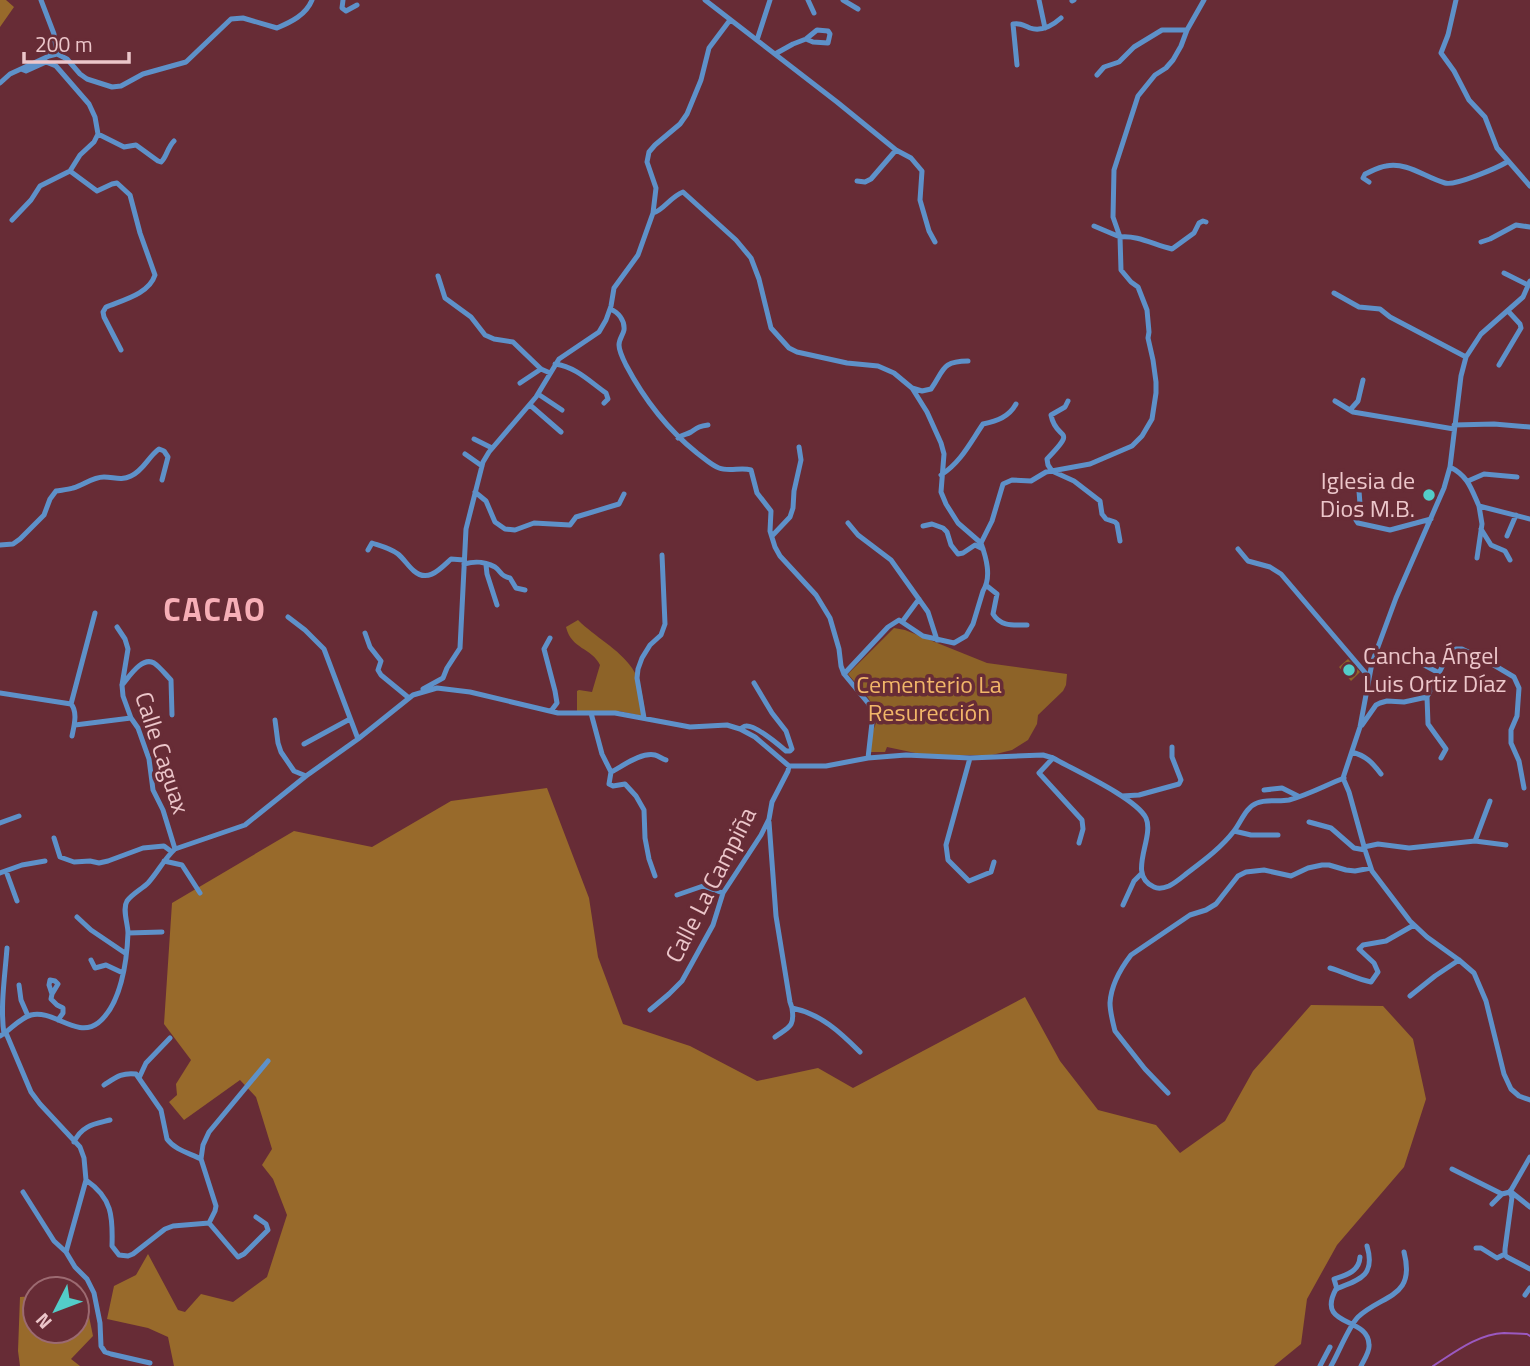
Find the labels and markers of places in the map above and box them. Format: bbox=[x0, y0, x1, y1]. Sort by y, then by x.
place label: Iglesia de Dios M.B. bbox=[1320, 462, 1415, 526]
marker: Iglesia de Dios M.B. bbox=[1421, 487, 1437, 503]
place label: Cancha Ángel Luis Ortiz Díaz bbox=[1363, 637, 1507, 701]
marker: Cancha Ángel Luis Ortiz Díaz bbox=[1341, 662, 1357, 678]

